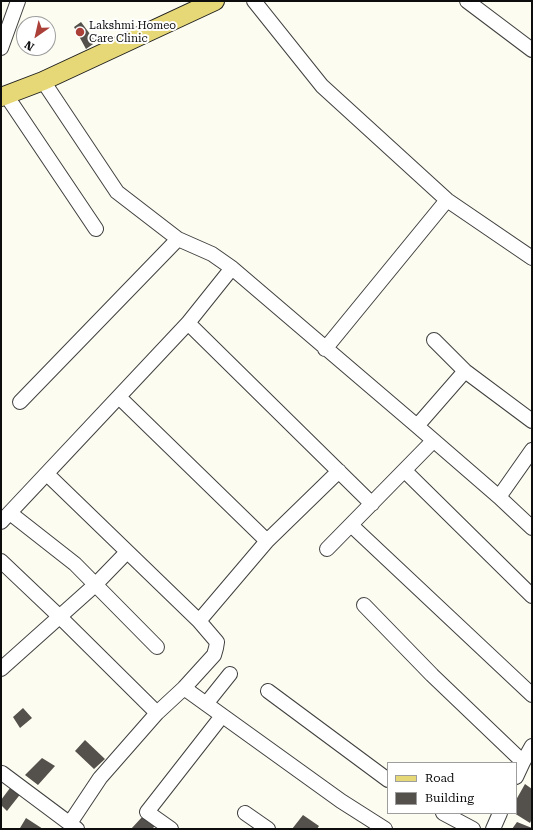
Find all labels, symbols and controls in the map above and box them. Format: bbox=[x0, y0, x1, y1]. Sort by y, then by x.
north arrow bbox=[16, 16, 56, 56]
place label: Lakshmi Homeo Care Clinic bbox=[89, 19, 176, 45]
marker: Lakshmi Homeo Care Clinic bbox=[74, 26, 86, 38]
text: N bbox=[22, 38, 37, 53]
legend bbox=[387, 762, 517, 814]
text: Road bbox=[425, 771, 454, 785]
text: Building bbox=[425, 791, 474, 805]

